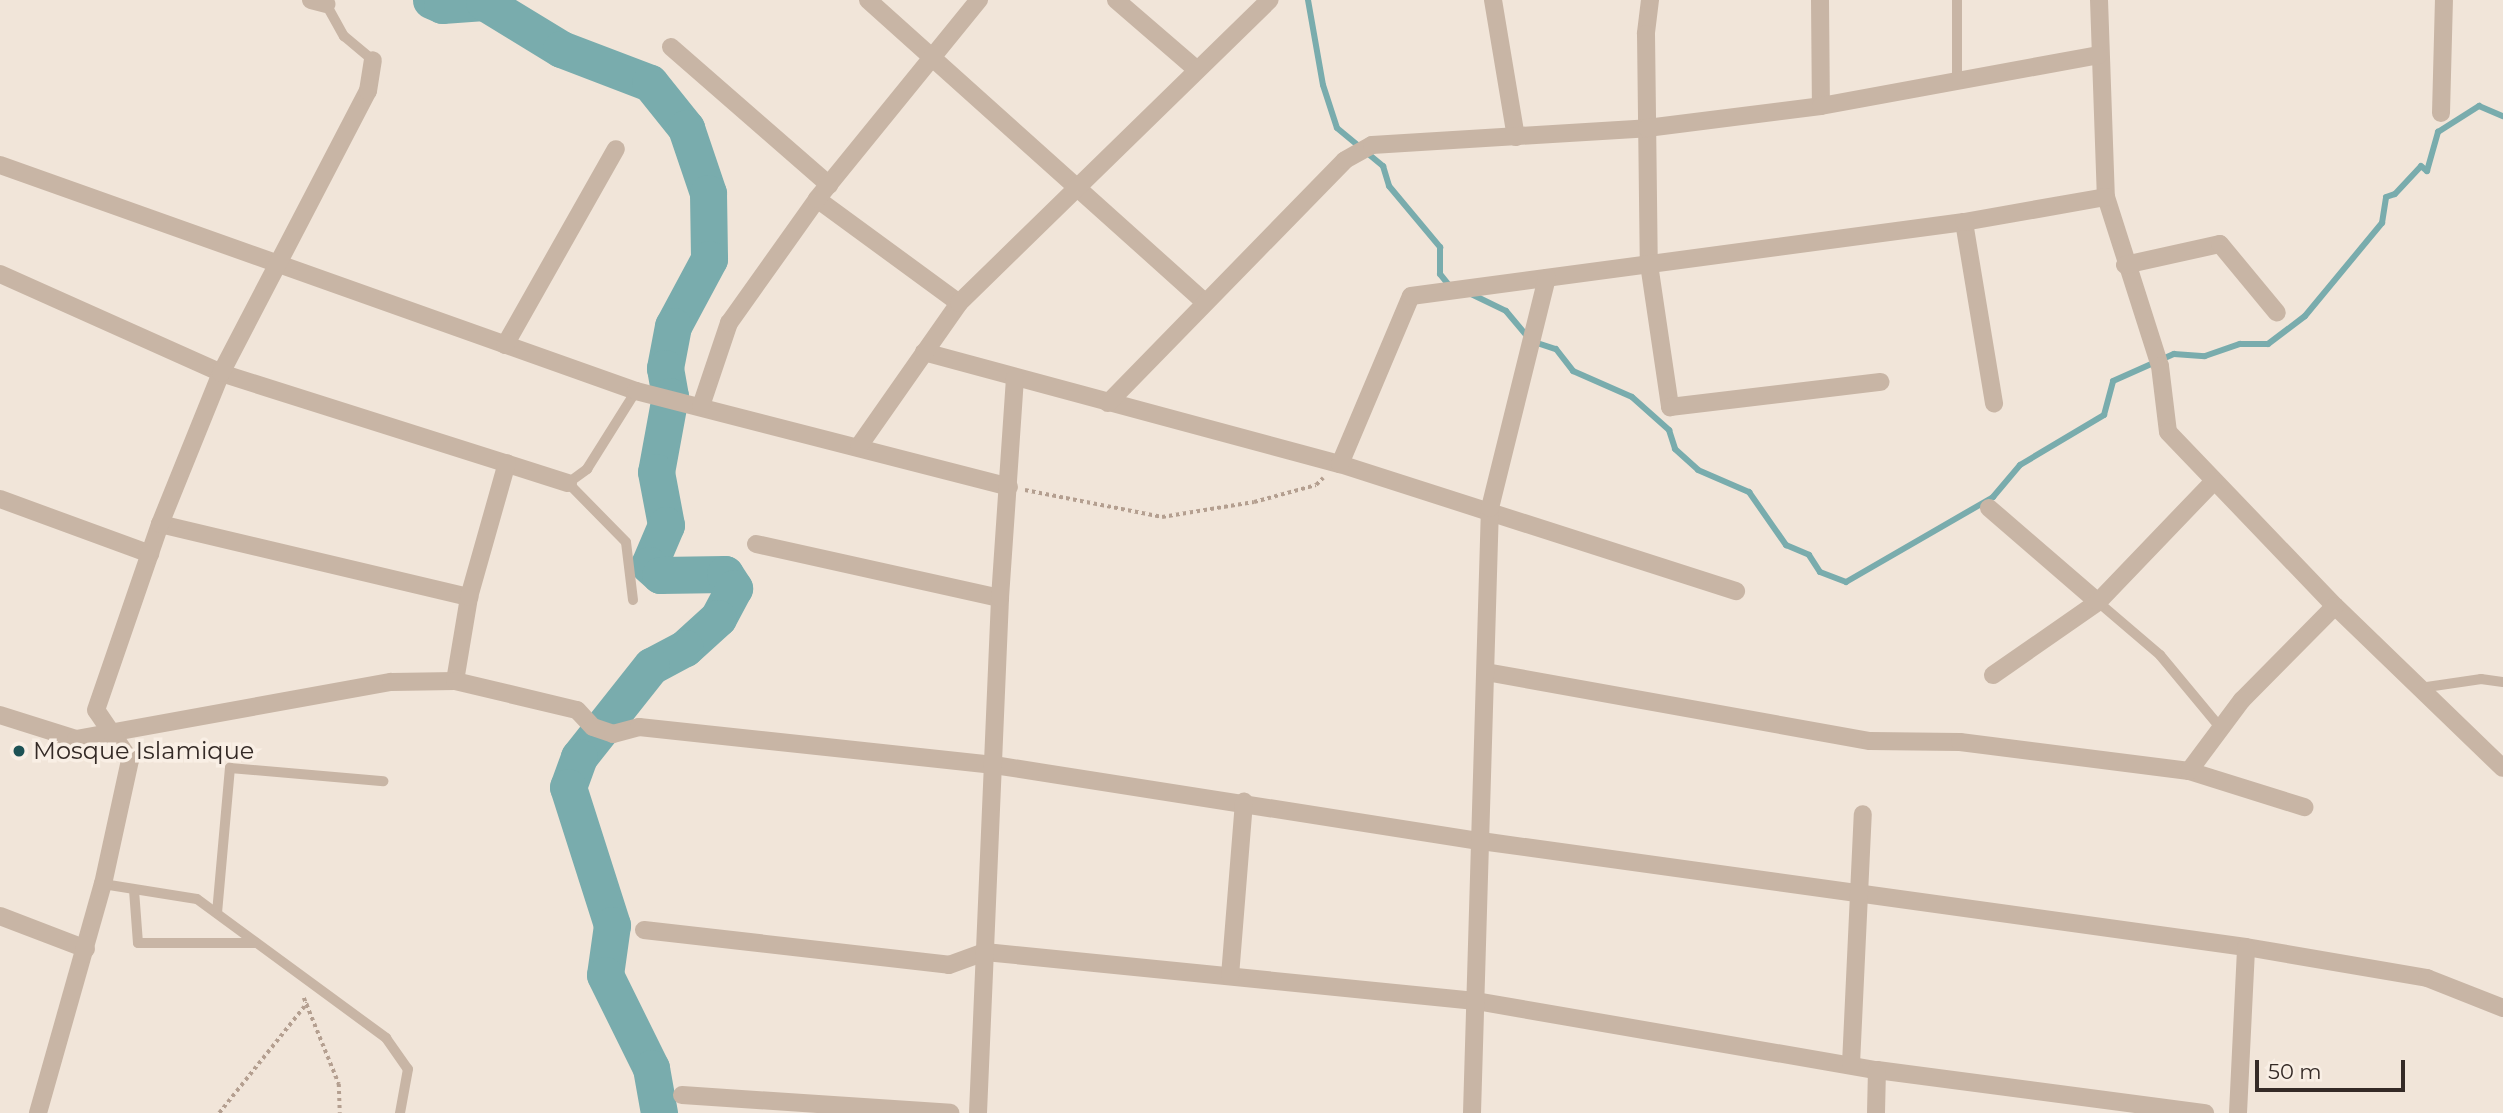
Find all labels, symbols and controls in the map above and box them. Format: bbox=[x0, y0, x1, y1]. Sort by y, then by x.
place label: Mosque Islamique bbox=[33, 737, 254, 765]
marker: Mosque Islamique bbox=[11, 743, 27, 759]
scale bar bbox=[2258, 1046, 2408, 1090]
text: 50 m bbox=[2268, 1059, 2322, 1084]

